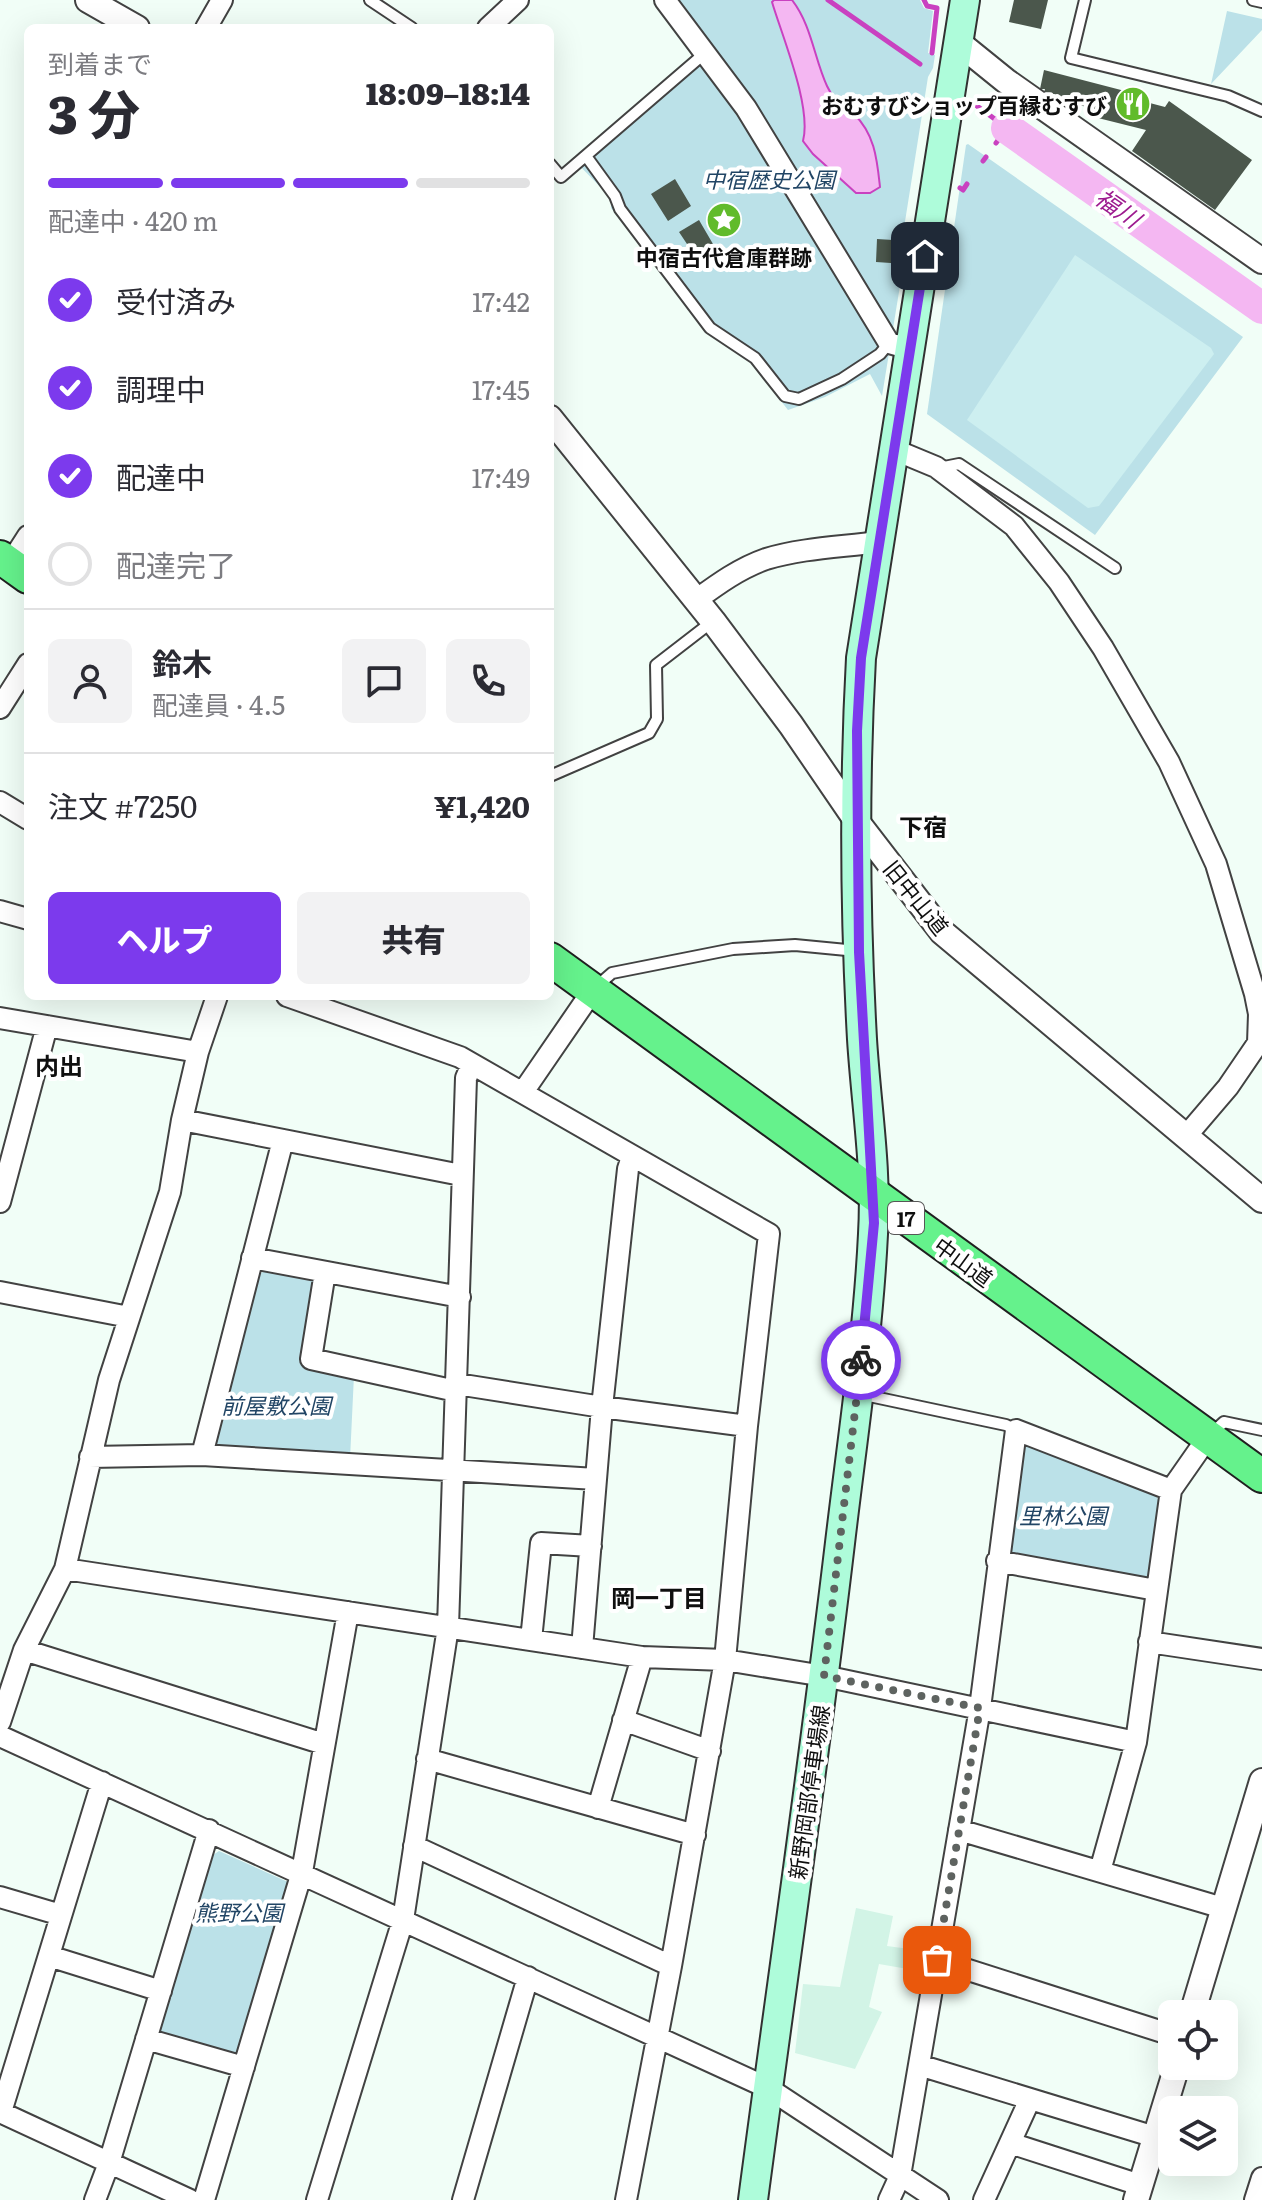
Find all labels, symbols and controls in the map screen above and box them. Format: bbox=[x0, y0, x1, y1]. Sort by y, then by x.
text: 到着まで bbox=[48, 43, 152, 82]
text: 18:09–18:14 bbox=[366, 70, 530, 114]
text: 3 分 bbox=[48, 73, 140, 150]
restaurant icon: おむすびショップ百縁むすび bbox=[1114, 85, 1152, 123]
place label: おむすびショップ百縁むすび bbox=[821, 88, 1107, 121]
park label: 中宿歴史公園 bbox=[703, 162, 838, 195]
water label: 福川 bbox=[1089, 179, 1151, 237]
text: 配達中 · 420 m bbox=[48, 200, 218, 239]
place icon: 中宿古代倉庫群跡 bbox=[705, 201, 743, 239]
pin bbox=[891, 222, 959, 290]
icon: home bbox=[903, 234, 947, 278]
place label: 中宿古代倉庫群跡 bbox=[636, 240, 812, 273]
icon: check bbox=[48, 278, 92, 322]
text: 受付済み bbox=[116, 278, 236, 322]
text: 17:42 bbox=[472, 281, 530, 320]
icon: check bbox=[48, 366, 92, 410]
text: 調理中 bbox=[116, 366, 206, 410]
text: 17:45 bbox=[472, 369, 530, 408]
icon: check bbox=[48, 454, 92, 498]
text: 配達中 bbox=[116, 454, 206, 498]
text: 17:49 bbox=[471, 457, 530, 496]
text: 配達完了 bbox=[116, 542, 236, 586]
button: person bbox=[48, 639, 132, 723]
button: chat bbox=[342, 639, 426, 723]
button: phone bbox=[446, 639, 530, 723]
text: 鈴木 bbox=[152, 640, 212, 684]
text: 配達員 · 4.5 bbox=[152, 684, 285, 723]
text: 注文 #7250 bbox=[48, 783, 197, 827]
text: ¥1,420 bbox=[434, 783, 530, 827]
district label: 下宿 bbox=[899, 808, 947, 843]
street label: 旧中山道 bbox=[876, 852, 958, 942]
button: ヘルプ bbox=[48, 892, 281, 984]
button: 共有 bbox=[297, 892, 530, 984]
district label: 内出 bbox=[35, 1047, 83, 1082]
road number: 17 bbox=[888, 1202, 924, 1234]
street label: 中山道 bbox=[928, 1228, 1000, 1294]
courier bbox=[821, 1320, 901, 1400]
icon: bike bbox=[839, 1338, 883, 1382]
park label: 前屋敷公園 bbox=[221, 1388, 334, 1421]
park label: 里林公園 bbox=[1019, 1498, 1110, 1531]
district label: 岡一丁目 bbox=[611, 1579, 707, 1614]
street label: 新野岡部停車場線 bbox=[779, 1703, 837, 1881]
park label: 熊野公園 bbox=[195, 1895, 286, 1928]
pin bbox=[903, 1926, 971, 1994]
icon: bag bbox=[915, 1938, 959, 1982]
map controls bbox=[1158, 2000, 1238, 2176]
button: locate bbox=[1158, 2000, 1238, 2080]
button: layers bbox=[1158, 2096, 1238, 2176]

